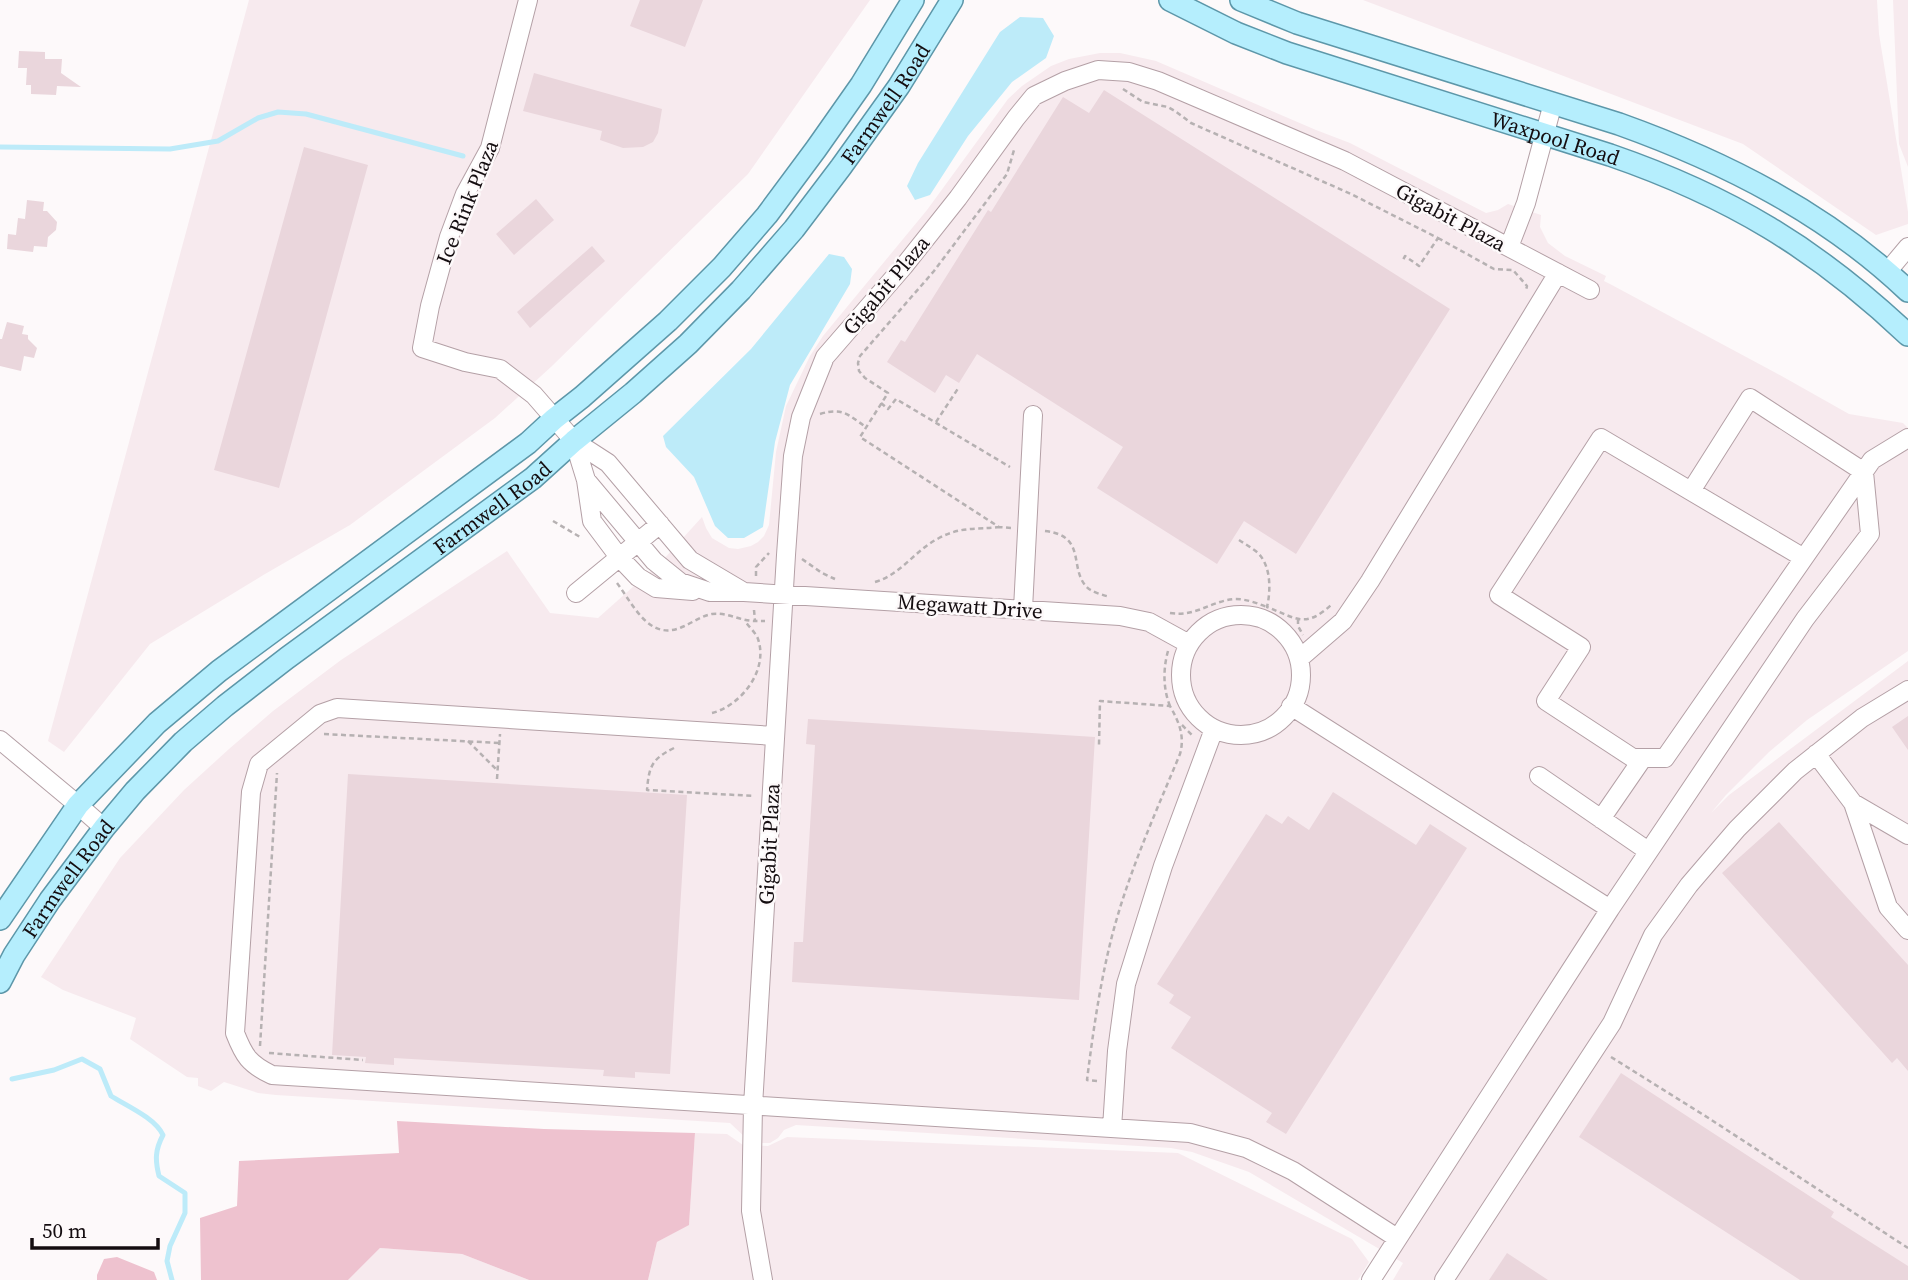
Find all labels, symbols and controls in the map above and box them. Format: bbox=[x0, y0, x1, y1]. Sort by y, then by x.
street label: Farmwell Road bbox=[833, 38, 936, 170]
street label: Waxpool Road bbox=[1487, 104, 1624, 172]
street label: Ice Rink Plaza bbox=[429, 135, 505, 268]
street label: Gigabit Plaza bbox=[1391, 176, 1512, 258]
street label: Gigabit Plaza bbox=[836, 229, 936, 341]
street label: Farmwell Road bbox=[427, 454, 557, 561]
street label: Megawatt Drive bbox=[896, 586, 1044, 626]
street label: Gigabit Plaza bbox=[751, 782, 787, 905]
street label: Farmwell Road bbox=[15, 813, 120, 943]
scale bar bbox=[32, 1206, 158, 1250]
text: 50 m bbox=[42, 1216, 87, 1245]

